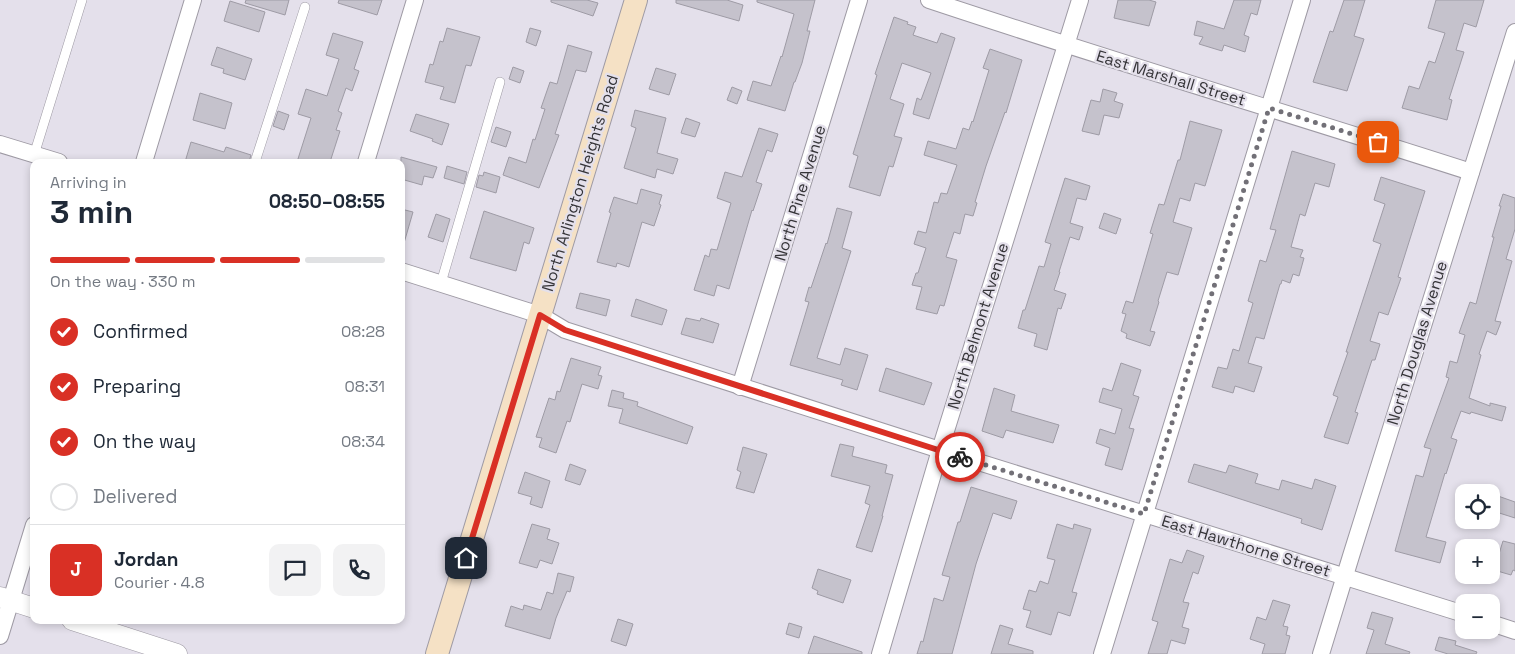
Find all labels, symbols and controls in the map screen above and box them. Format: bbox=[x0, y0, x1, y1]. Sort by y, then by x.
street label: East Marshall Street bbox=[1094, 45, 1248, 111]
street label: North Arlington Heights Road bbox=[537, 72, 623, 294]
pin bbox=[1357, 121, 1399, 163]
street label: North Pine Avenue bbox=[769, 122, 831, 264]
icon: bag bbox=[1364, 128, 1392, 156]
text: Arriving in bbox=[50, 172, 127, 193]
text: 08:50–08:55 bbox=[269, 189, 385, 214]
text: 3 min bbox=[50, 192, 133, 232]
street label: North Belmont Avenue bbox=[943, 240, 1013, 412]
street label: North Douglas Avenue bbox=[1382, 259, 1452, 427]
text: On the way · 330 m bbox=[50, 271, 196, 292]
icon: check bbox=[50, 318, 78, 346]
text: Confirmed bbox=[93, 319, 188, 344]
text: 08:28 bbox=[341, 321, 385, 342]
icon: check bbox=[50, 373, 78, 401]
text: Preparing bbox=[93, 374, 181, 399]
text: 08:31 bbox=[345, 376, 385, 397]
icon: check bbox=[50, 428, 78, 456]
text: On the way bbox=[93, 429, 196, 454]
text: 08:34 bbox=[341, 431, 385, 452]
courier bbox=[935, 432, 985, 482]
icon: bike bbox=[946, 443, 974, 471]
text: Delivered bbox=[93, 484, 178, 509]
map controls bbox=[1455, 484, 1500, 639]
button: locate bbox=[1455, 484, 1500, 529]
street label: East Hawthorne Street bbox=[1159, 510, 1333, 582]
pin bbox=[445, 537, 487, 579]
button: + bbox=[1455, 539, 1500, 584]
button: chat bbox=[269, 544, 321, 596]
button: phone bbox=[333, 544, 385, 596]
icon: home bbox=[452, 544, 480, 572]
text: Jordan bbox=[114, 547, 179, 572]
text: J bbox=[70, 557, 82, 582]
text: Courier · 4.8 bbox=[114, 572, 205, 593]
button: − bbox=[1455, 594, 1500, 639]

